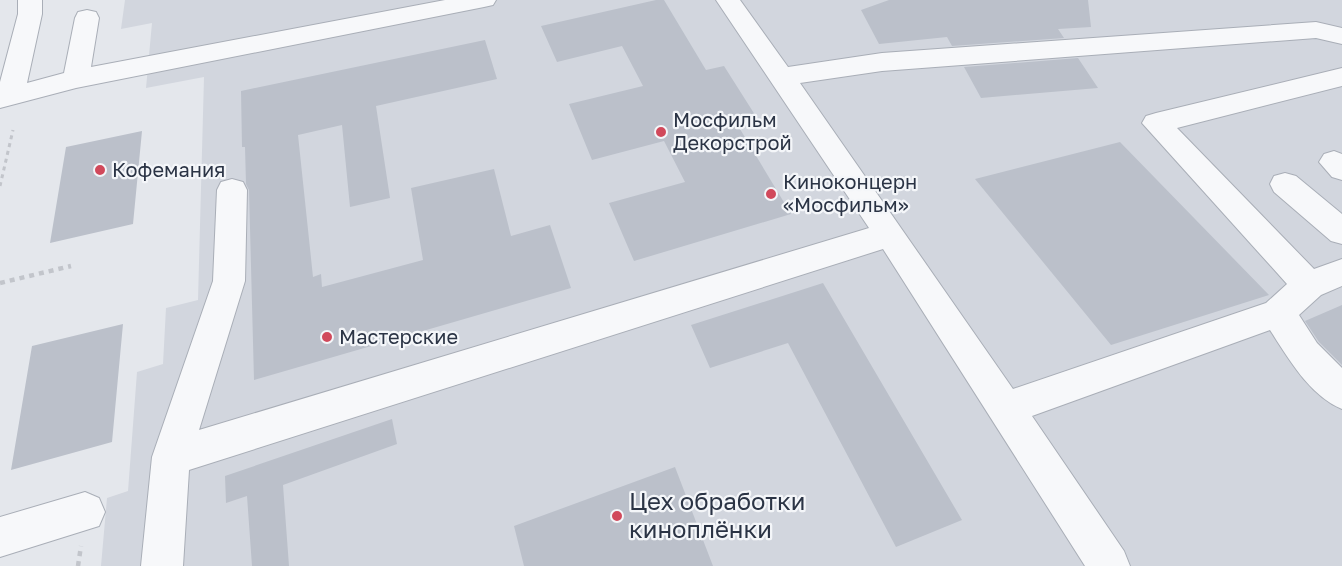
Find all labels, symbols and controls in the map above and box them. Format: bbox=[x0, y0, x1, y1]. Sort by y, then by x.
place label: Мосфильм Декорстрой bbox=[673, 107, 792, 154]
marker: Мосфильм Декорстрой bbox=[654, 125, 668, 139]
place label: Кофемания bbox=[112, 157, 226, 181]
marker: Кофемания bbox=[93, 163, 107, 177]
place label: Киноконцерн «Мосфильм» bbox=[783, 169, 917, 216]
marker: Киноконцерн «Мосфильм» bbox=[764, 187, 778, 201]
place label: Мастерские bbox=[339, 324, 458, 348]
marker: Мастерские bbox=[320, 330, 334, 344]
place label: Цех обработки киноплёнки bbox=[629, 486, 805, 543]
marker: Цех обработки киноплёнки bbox=[610, 509, 624, 523]

